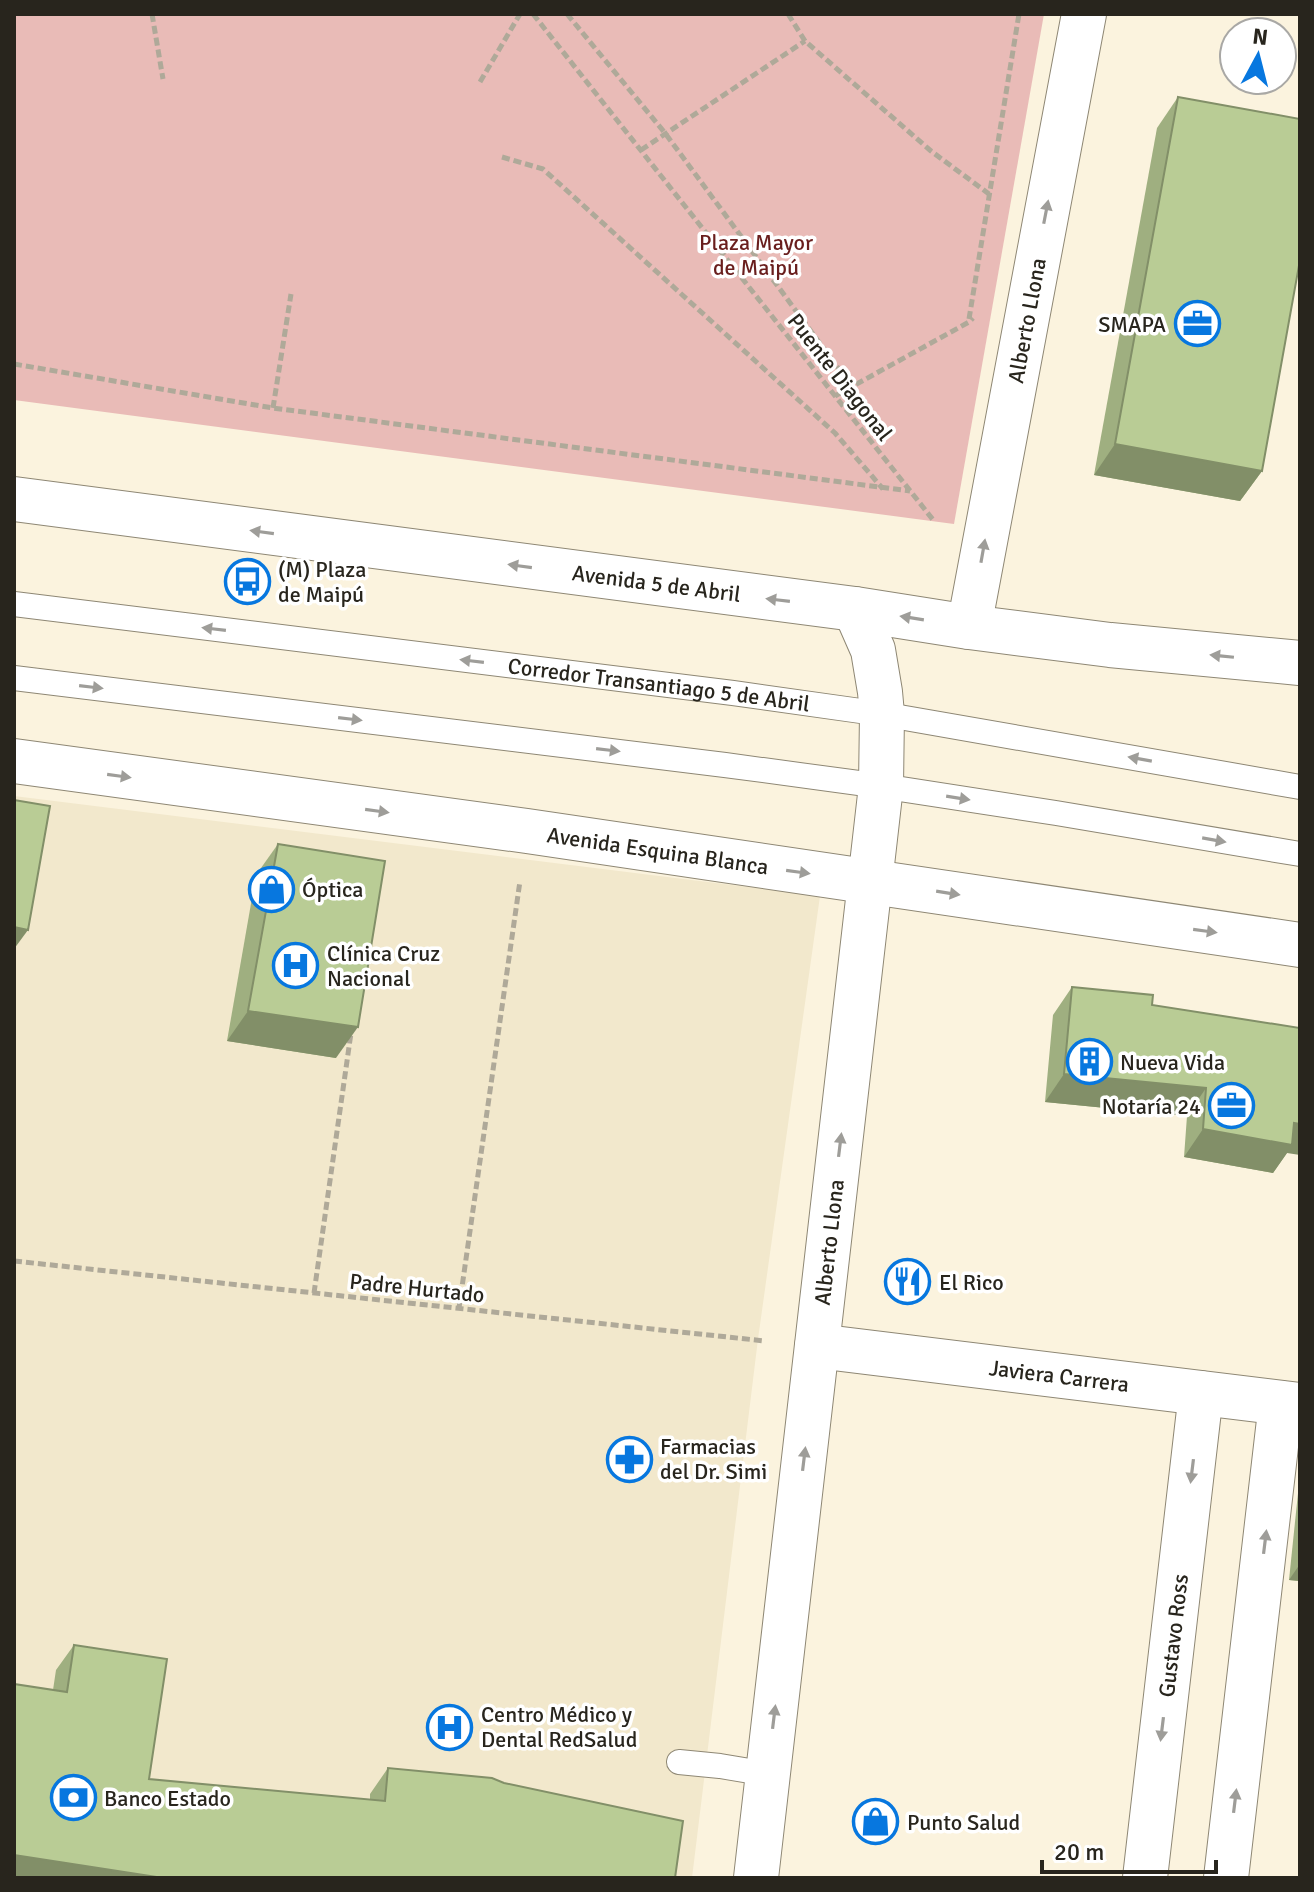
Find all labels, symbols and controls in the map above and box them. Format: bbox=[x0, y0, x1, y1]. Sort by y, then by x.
north arrow bbox=[1218, 16, 1298, 96]
text: N bbox=[1251, 22, 1270, 51]
one-way arrow bbox=[1041, 200, 1053, 225]
park label: Plaza Mayor de Maipú bbox=[699, 229, 813, 281]
street label: Alberto Llona bbox=[1002, 256, 1051, 385]
office icon: SMAPA bbox=[1173, 300, 1221, 348]
street label: Puente Diagonal bbox=[782, 308, 898, 446]
place label: SMAPA bbox=[1098, 311, 1167, 338]
one-way arrow bbox=[249, 525, 274, 538]
one-way arrow bbox=[978, 538, 990, 563]
place label: (M) Plaza de Maipú bbox=[278, 556, 366, 608]
bus stop icon: (M) Plaza de Maipú bbox=[223, 558, 271, 606]
one-way arrow bbox=[507, 559, 532, 572]
street label: Avenida 5 de Abril bbox=[571, 559, 742, 607]
one-way arrow bbox=[765, 593, 790, 606]
one-way arrow bbox=[899, 612, 924, 624]
one-way arrow bbox=[201, 623, 226, 636]
one-way arrow bbox=[1209, 649, 1234, 662]
street label: Corredor Transantiago 5 de Abril bbox=[506, 652, 812, 717]
one-way arrow bbox=[459, 654, 484, 667]
one-way arrow bbox=[79, 681, 104, 694]
one-way arrow bbox=[337, 712, 362, 725]
one-way arrow bbox=[596, 744, 621, 757]
one-way arrow bbox=[1128, 753, 1153, 765]
one-way arrow bbox=[107, 770, 132, 783]
one-way arrow bbox=[946, 792, 971, 804]
one-way arrow bbox=[364, 805, 389, 818]
street label: Avenida Esquina Blanca bbox=[545, 821, 770, 880]
one-way arrow bbox=[1202, 834, 1227, 847]
shop icon: Óptica bbox=[247, 865, 295, 913]
one-way arrow bbox=[786, 866, 811, 879]
place label: Óptica bbox=[302, 876, 364, 903]
one-way arrow bbox=[936, 887, 961, 900]
one-way arrow bbox=[1193, 925, 1218, 938]
place label: Clínica Cruz Nacional bbox=[327, 940, 440, 992]
hospital icon: Clínica Cruz Nacional bbox=[272, 942, 320, 990]
building icon: Nueva Vida bbox=[1065, 1038, 1113, 1086]
place label: Nueva Vida bbox=[1120, 1049, 1225, 1076]
office icon: Notaría 24 bbox=[1208, 1082, 1256, 1130]
place label: Notaría 24 bbox=[1102, 1093, 1201, 1120]
one-way arrow bbox=[834, 1132, 847, 1157]
street label: Alberto Llona bbox=[808, 1178, 849, 1307]
restaurant icon: El Rico bbox=[884, 1258, 932, 1306]
street label: Padre Hurtado bbox=[348, 1267, 486, 1309]
place label: El Rico bbox=[939, 1269, 1004, 1296]
street label: Javiera Carrera bbox=[988, 1354, 1131, 1398]
place label: Farmacias del Dr. Simi bbox=[660, 1433, 767, 1485]
pharmacy icon: Farmacias del Dr. Simi bbox=[605, 1435, 653, 1483]
one-way arrow bbox=[797, 1446, 810, 1471]
one-way arrow bbox=[1185, 1459, 1198, 1484]
one-way arrow bbox=[1259, 1529, 1272, 1554]
street label: Gustavo Ross bbox=[1152, 1572, 1194, 1699]
place label: Centro Médico y Dental RedSalud bbox=[481, 1701, 637, 1753]
hospital icon: Centro Médico y Dental RedSalud bbox=[426, 1703, 474, 1751]
one-way arrow bbox=[768, 1704, 781, 1729]
one-way arrow bbox=[1155, 1717, 1168, 1742]
bank icon: Banco Estado bbox=[49, 1774, 97, 1822]
place label: Banco Estado bbox=[104, 1785, 231, 1812]
one-way arrow bbox=[1229, 1788, 1242, 1813]
shop icon: Punto Salud bbox=[852, 1798, 900, 1846]
place label: Punto Salud bbox=[907, 1809, 1020, 1836]
scale bar bbox=[1042, 1824, 1216, 1874]
text: 20 m bbox=[1054, 1837, 1104, 1867]

